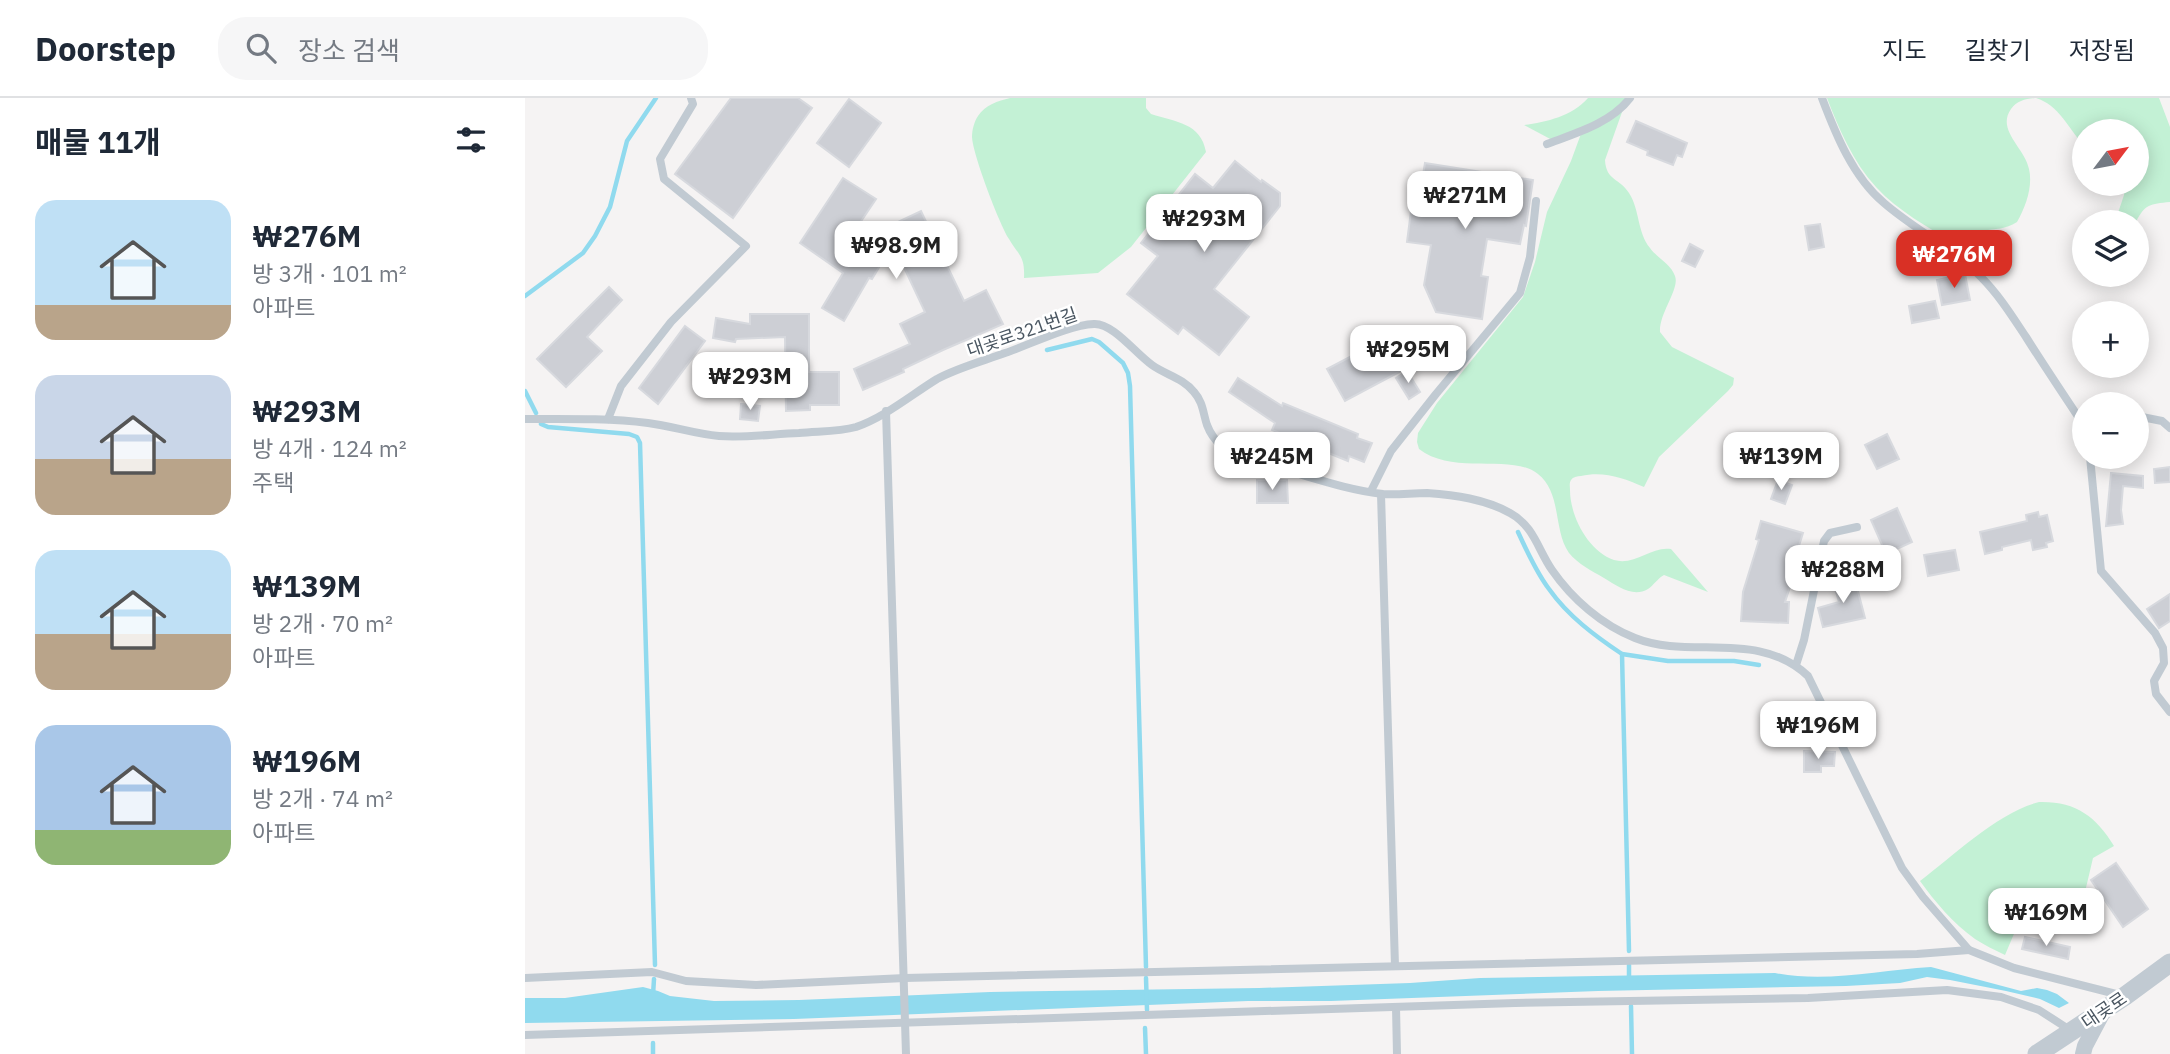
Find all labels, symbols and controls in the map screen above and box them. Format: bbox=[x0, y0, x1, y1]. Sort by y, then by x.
search box bbox=[218, 17, 708, 80]
text: Doorstep bbox=[35, 27, 176, 70]
icon: search bbox=[242, 29, 280, 67]
text: 장소 검색 bbox=[298, 33, 400, 67]
text: 지도 bbox=[1882, 34, 1927, 66]
text: 길찾기 bbox=[1965, 34, 2031, 66]
text: 저장됨 bbox=[2069, 34, 2135, 66]
north arrow bbox=[2072, 119, 2149, 196]
map controls bbox=[2072, 119, 2149, 469]
icon: filters bbox=[452, 121, 490, 159]
text: 매물 11개 bbox=[35, 122, 161, 161]
pin: ₩271M bbox=[1416, 172, 1514, 231]
text: ₩271M bbox=[1423, 179, 1507, 209]
pin: ₩293M bbox=[1155, 194, 1253, 254]
text: ₩293M bbox=[1162, 202, 1246, 232]
button: layers bbox=[2072, 210, 2149, 287]
text: ₩276M bbox=[252, 216, 361, 255]
pin: ₩98.9M bbox=[839, 222, 953, 281]
icon: home bbox=[91, 228, 175, 312]
text: ₩98.9M bbox=[851, 229, 941, 259]
pin: ₩276M bbox=[1905, 230, 2003, 290]
text: ₩276M bbox=[1912, 238, 1996, 268]
text: 방 3개 · 101 m² bbox=[252, 258, 407, 288]
text: 아파트 bbox=[252, 292, 315, 322]
button: + bbox=[2072, 301, 2149, 378]
street label: 대곶로321번길 bbox=[964, 302, 1080, 362]
pin: ₩295M bbox=[1359, 326, 1457, 385]
text: ₩295M bbox=[1366, 333, 1450, 363]
pin: ₩293M bbox=[701, 352, 799, 412]
text: ₩293M bbox=[708, 360, 792, 390]
text: ₩293M bbox=[252, 391, 361, 430]
button: − bbox=[2072, 392, 2149, 469]
icon: home bbox=[91, 403, 175, 487]
pin: ₩245M bbox=[1223, 432, 1321, 492]
pin: ₩139M bbox=[1732, 432, 1830, 492]
text: 방 4개 · 124 m² bbox=[252, 433, 407, 463]
text: ₩245M bbox=[1230, 440, 1314, 470]
text: ₩139M bbox=[1739, 440, 1823, 470]
text: 주택 bbox=[252, 467, 294, 497]
pin: ₩288M bbox=[1794, 546, 1892, 605]
text: ₩288M bbox=[1801, 553, 1885, 583]
text: ₩139M bbox=[252, 566, 361, 605]
icon: home bbox=[91, 578, 175, 662]
text: 방 2개 · 70 m² bbox=[252, 608, 393, 638]
text: 아파트 bbox=[252, 642, 315, 672]
pin: ₩196M bbox=[1769, 702, 1867, 761]
text: ₩196M bbox=[1776, 709, 1860, 739]
text: ₩196M bbox=[252, 741, 361, 780]
icon: home bbox=[91, 753, 175, 837]
text: 방 2개 · 74 m² bbox=[252, 783, 393, 813]
text: 아파트 bbox=[252, 817, 315, 847]
pin: ₩169M bbox=[1997, 888, 2095, 948]
text: ₩169M bbox=[2004, 896, 2088, 926]
street label: 대곶로 bbox=[2077, 987, 2131, 1033]

